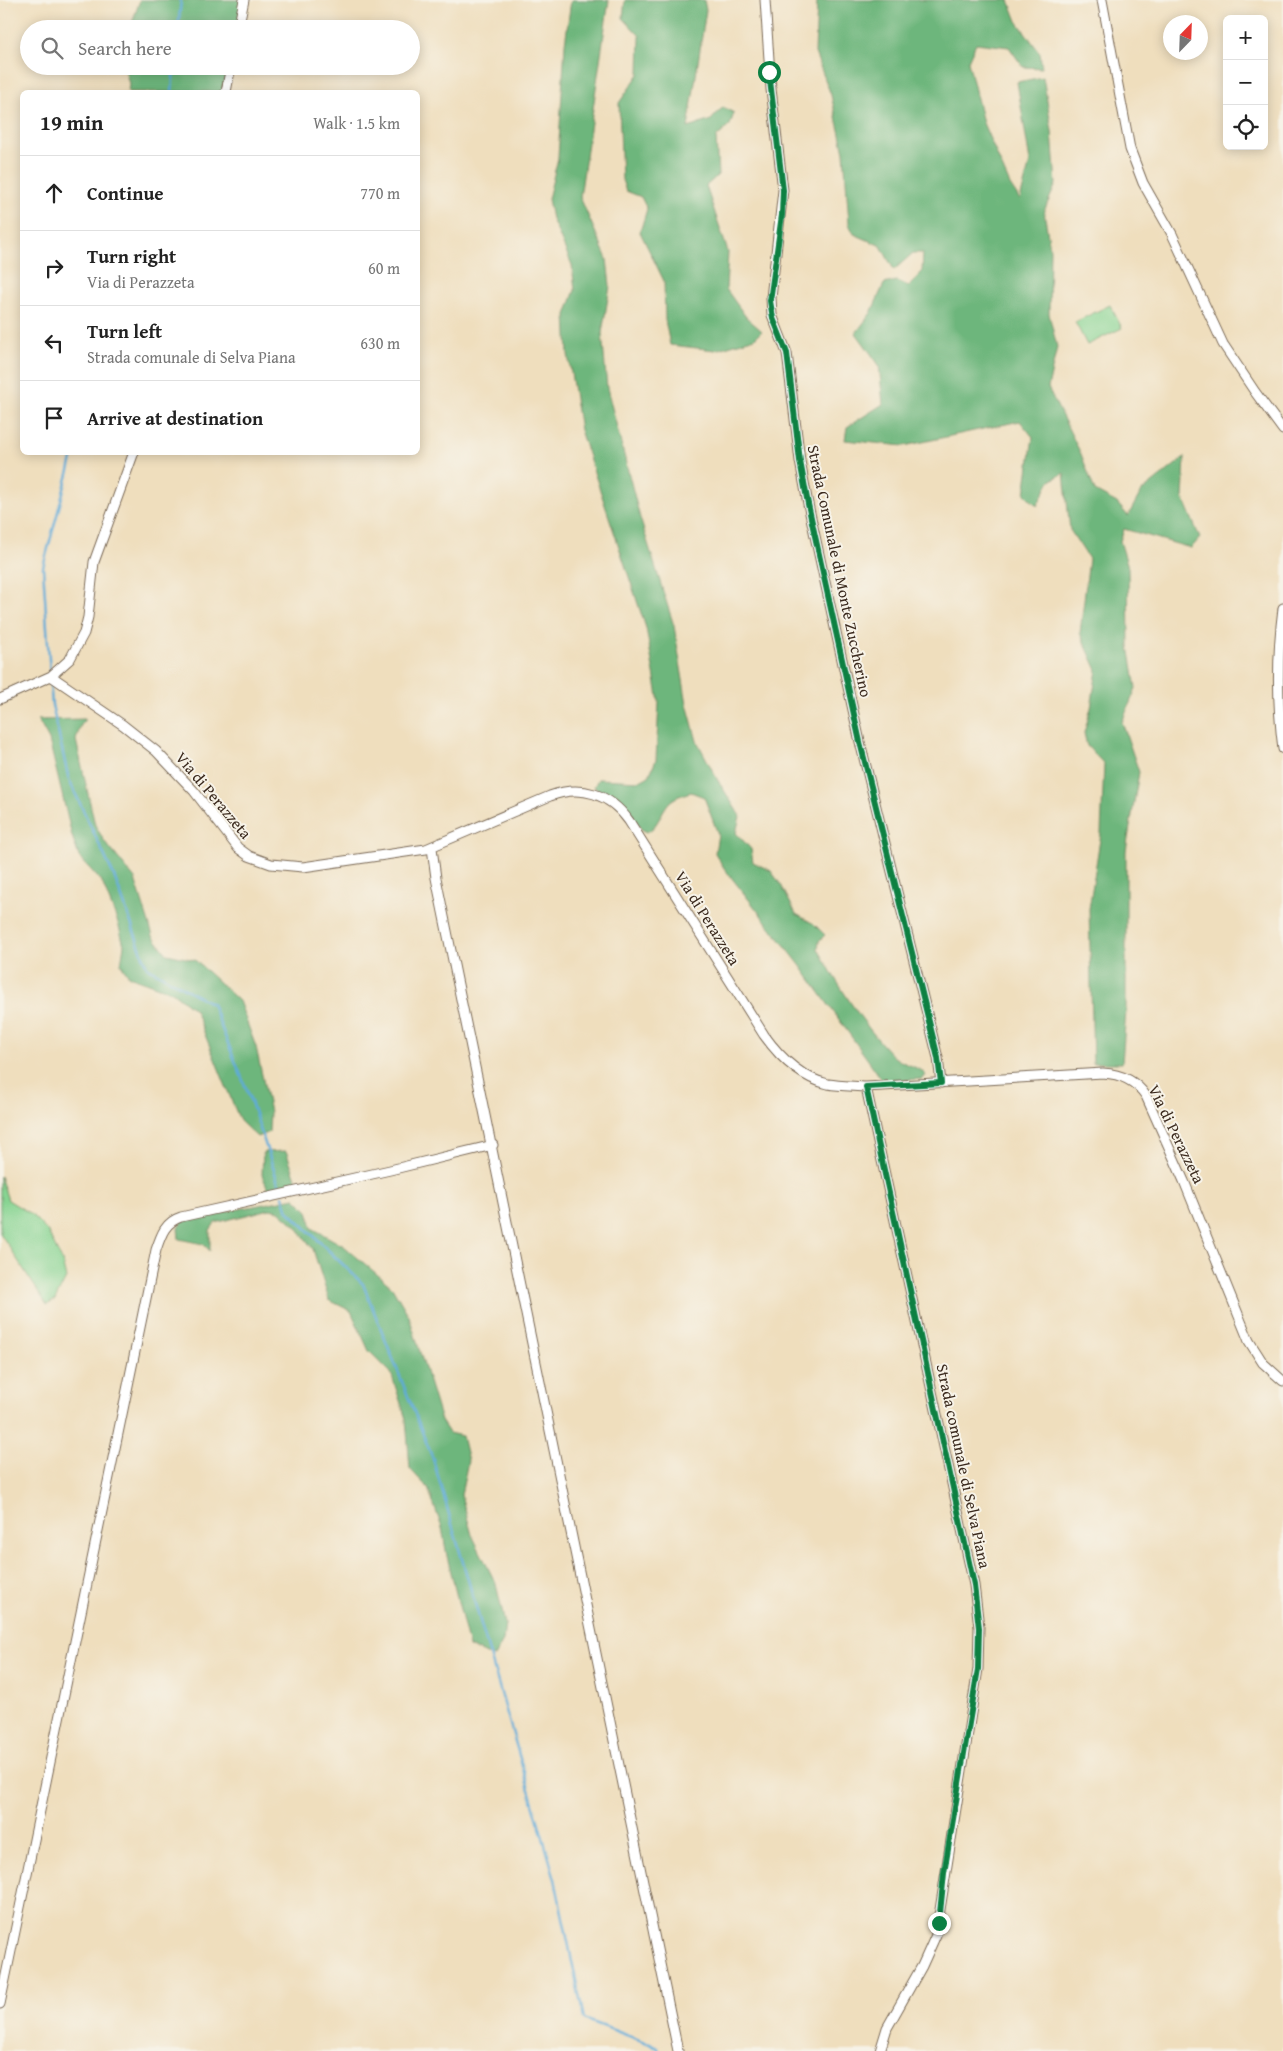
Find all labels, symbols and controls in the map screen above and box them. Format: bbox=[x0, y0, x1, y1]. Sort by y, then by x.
north arrow bbox=[1163, 15, 1208, 60]
map controls bbox=[1223, 15, 1268, 150]
button: + bbox=[1223, 15, 1268, 60]
search box bbox=[20, 20, 420, 75]
icon: search bbox=[38, 34, 66, 62]
text: Search here bbox=[78, 34, 172, 62]
button: − bbox=[1223, 60, 1268, 105]
route start bbox=[758, 61, 781, 84]
button: locate bbox=[1223, 105, 1268, 150]
text: 19 min bbox=[40, 107, 103, 138]
text: Walk · 1.5 km bbox=[313, 111, 400, 135]
icon: ahead bbox=[40, 179, 68, 207]
text: Continue bbox=[87, 179, 164, 207]
text: 770 m bbox=[360, 181, 400, 205]
text: Turn right bbox=[87, 242, 176, 270]
icon: right bbox=[40, 254, 68, 282]
text: 60 m bbox=[368, 256, 400, 280]
text: Via di Perazzeta bbox=[87, 270, 194, 294]
text: Turn left bbox=[87, 317, 162, 345]
icon: left bbox=[40, 329, 68, 357]
text: 630 m bbox=[360, 331, 400, 355]
text: Strada comunale di Selva Piana bbox=[87, 345, 295, 369]
icon: arrive bbox=[40, 404, 68, 432]
text: Arrive at destination bbox=[87, 404, 263, 432]
street label: Strada Comunale di Monte Zuccherino bbox=[802, 443, 878, 699]
street label: Via di Perazzeta bbox=[170, 746, 258, 844]
street label: Via di Perazzeta bbox=[669, 866, 747, 970]
street label: Via di Perazzeta bbox=[1143, 1080, 1212, 1188]
street label: Strada comunale di Selva Piana bbox=[931, 1362, 997, 1571]
route end bbox=[928, 1912, 951, 1935]

